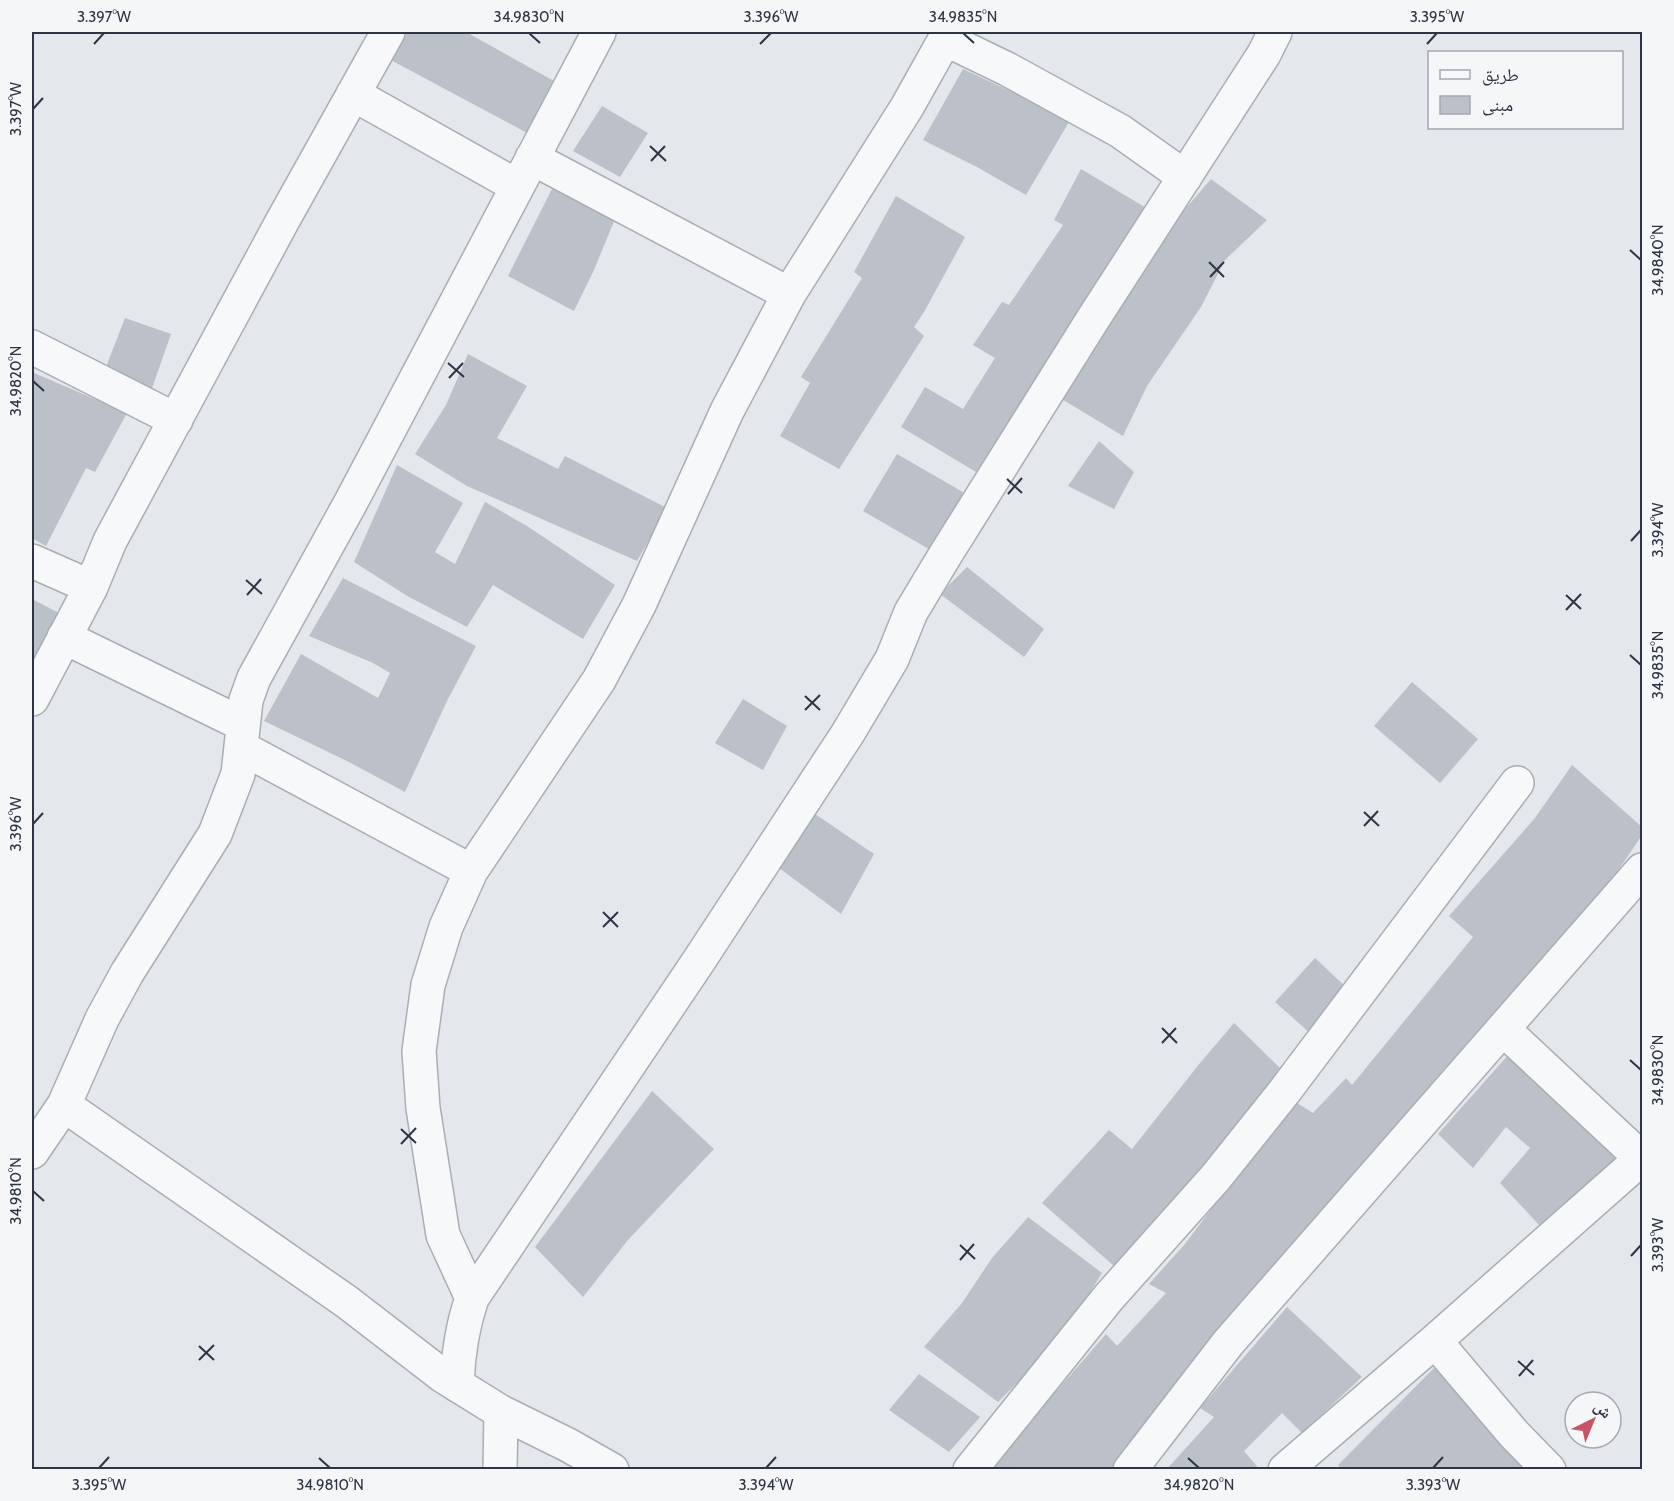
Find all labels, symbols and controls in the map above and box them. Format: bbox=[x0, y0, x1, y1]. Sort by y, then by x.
text: 3.397°W bbox=[77, 8, 132, 26]
text: 34.9830°N bbox=[494, 8, 564, 26]
text: 3.396°W bbox=[744, 8, 799, 26]
text: 34.9835°N bbox=[929, 8, 997, 26]
text: 3.395°W bbox=[1410, 8, 1465, 26]
legend bbox=[1428, 51, 1623, 129]
text: طريق bbox=[1482, 64, 1519, 86]
text: 3.397°W bbox=[7, 81, 25, 136]
text: مبنى bbox=[1482, 94, 1513, 116]
text: 34.9840°N bbox=[1649, 224, 1667, 296]
text: 34.9820°N bbox=[7, 346, 25, 416]
text: 3.394°W bbox=[1649, 502, 1667, 557]
text: 34.9835°N bbox=[1649, 631, 1667, 699]
text: 3.396°W bbox=[7, 796, 25, 851]
text: 34.9830°N bbox=[1649, 1035, 1667, 1105]
text: 34.9810°N bbox=[7, 1157, 25, 1225]
text: 3.393°W bbox=[1649, 1217, 1667, 1272]
north arrow bbox=[1563, 1390, 1623, 1450]
text: ش bbox=[1590, 1397, 1616, 1422]
text: 3.395°W bbox=[72, 1476, 127, 1494]
text: 34.9810°N bbox=[296, 1476, 364, 1494]
text: 3.394°W bbox=[739, 1476, 794, 1494]
text: 34.9820°N bbox=[1164, 1476, 1234, 1494]
text: 3.393°W bbox=[1406, 1476, 1461, 1494]

